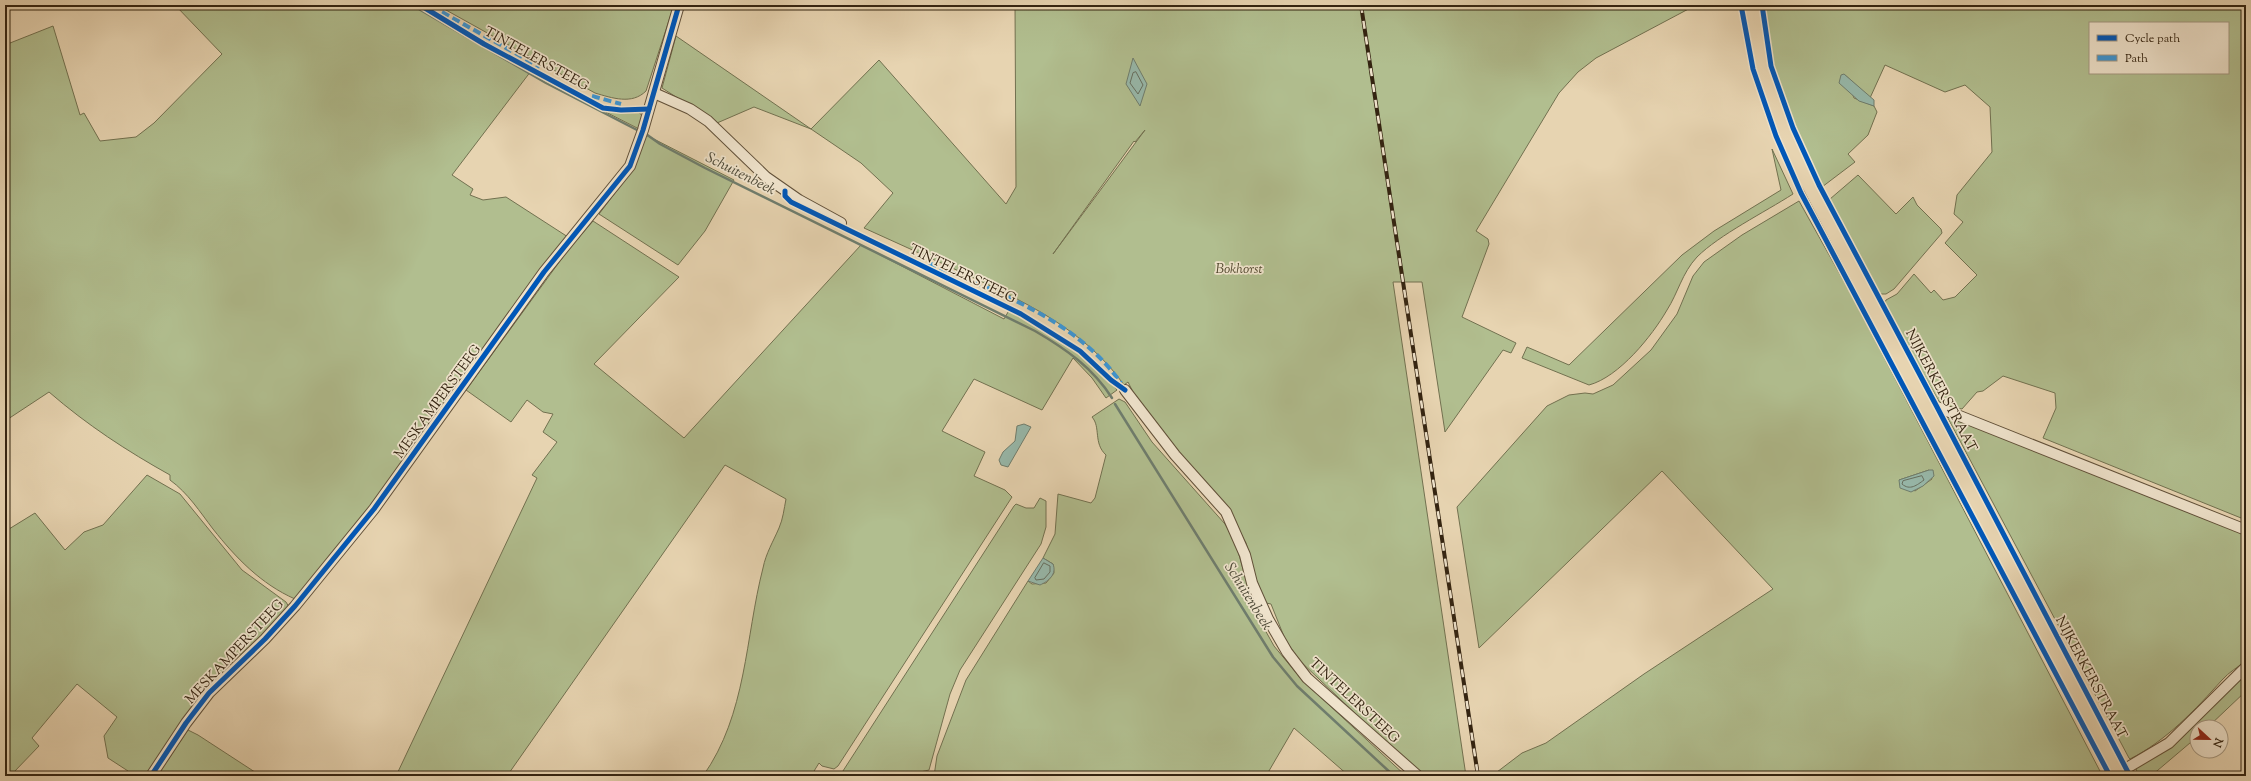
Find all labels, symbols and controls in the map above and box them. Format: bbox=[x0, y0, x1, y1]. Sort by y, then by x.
legend bbox=[2089, 22, 2229, 74]
street label: TINTELERSTEEG bbox=[480, 23, 593, 97]
text: Cycle path bbox=[2125, 30, 2180, 48]
text: Path bbox=[2125, 50, 2148, 68]
water label: Schuitenbeek bbox=[702, 148, 779, 201]
street label: TINTELERSTEEG bbox=[905, 240, 1020, 310]
park label: Bokhorst bbox=[1215, 260, 1263, 280]
street label: NIJKERKERSTRAAT bbox=[1899, 326, 1981, 456]
street label: MESKAMPERSTEEG bbox=[390, 341, 487, 463]
water label: Schuitenbeek bbox=[1219, 559, 1277, 635]
street label: MESKAMPERSTEEG bbox=[182, 595, 290, 709]
street label: NIJKERKERSTRAAT bbox=[2049, 613, 2131, 743]
street label: TINTELERSTEEG bbox=[1304, 654, 1404, 749]
north arrow bbox=[2189, 719, 2229, 759]
text: N bbox=[2208, 734, 2227, 750]

